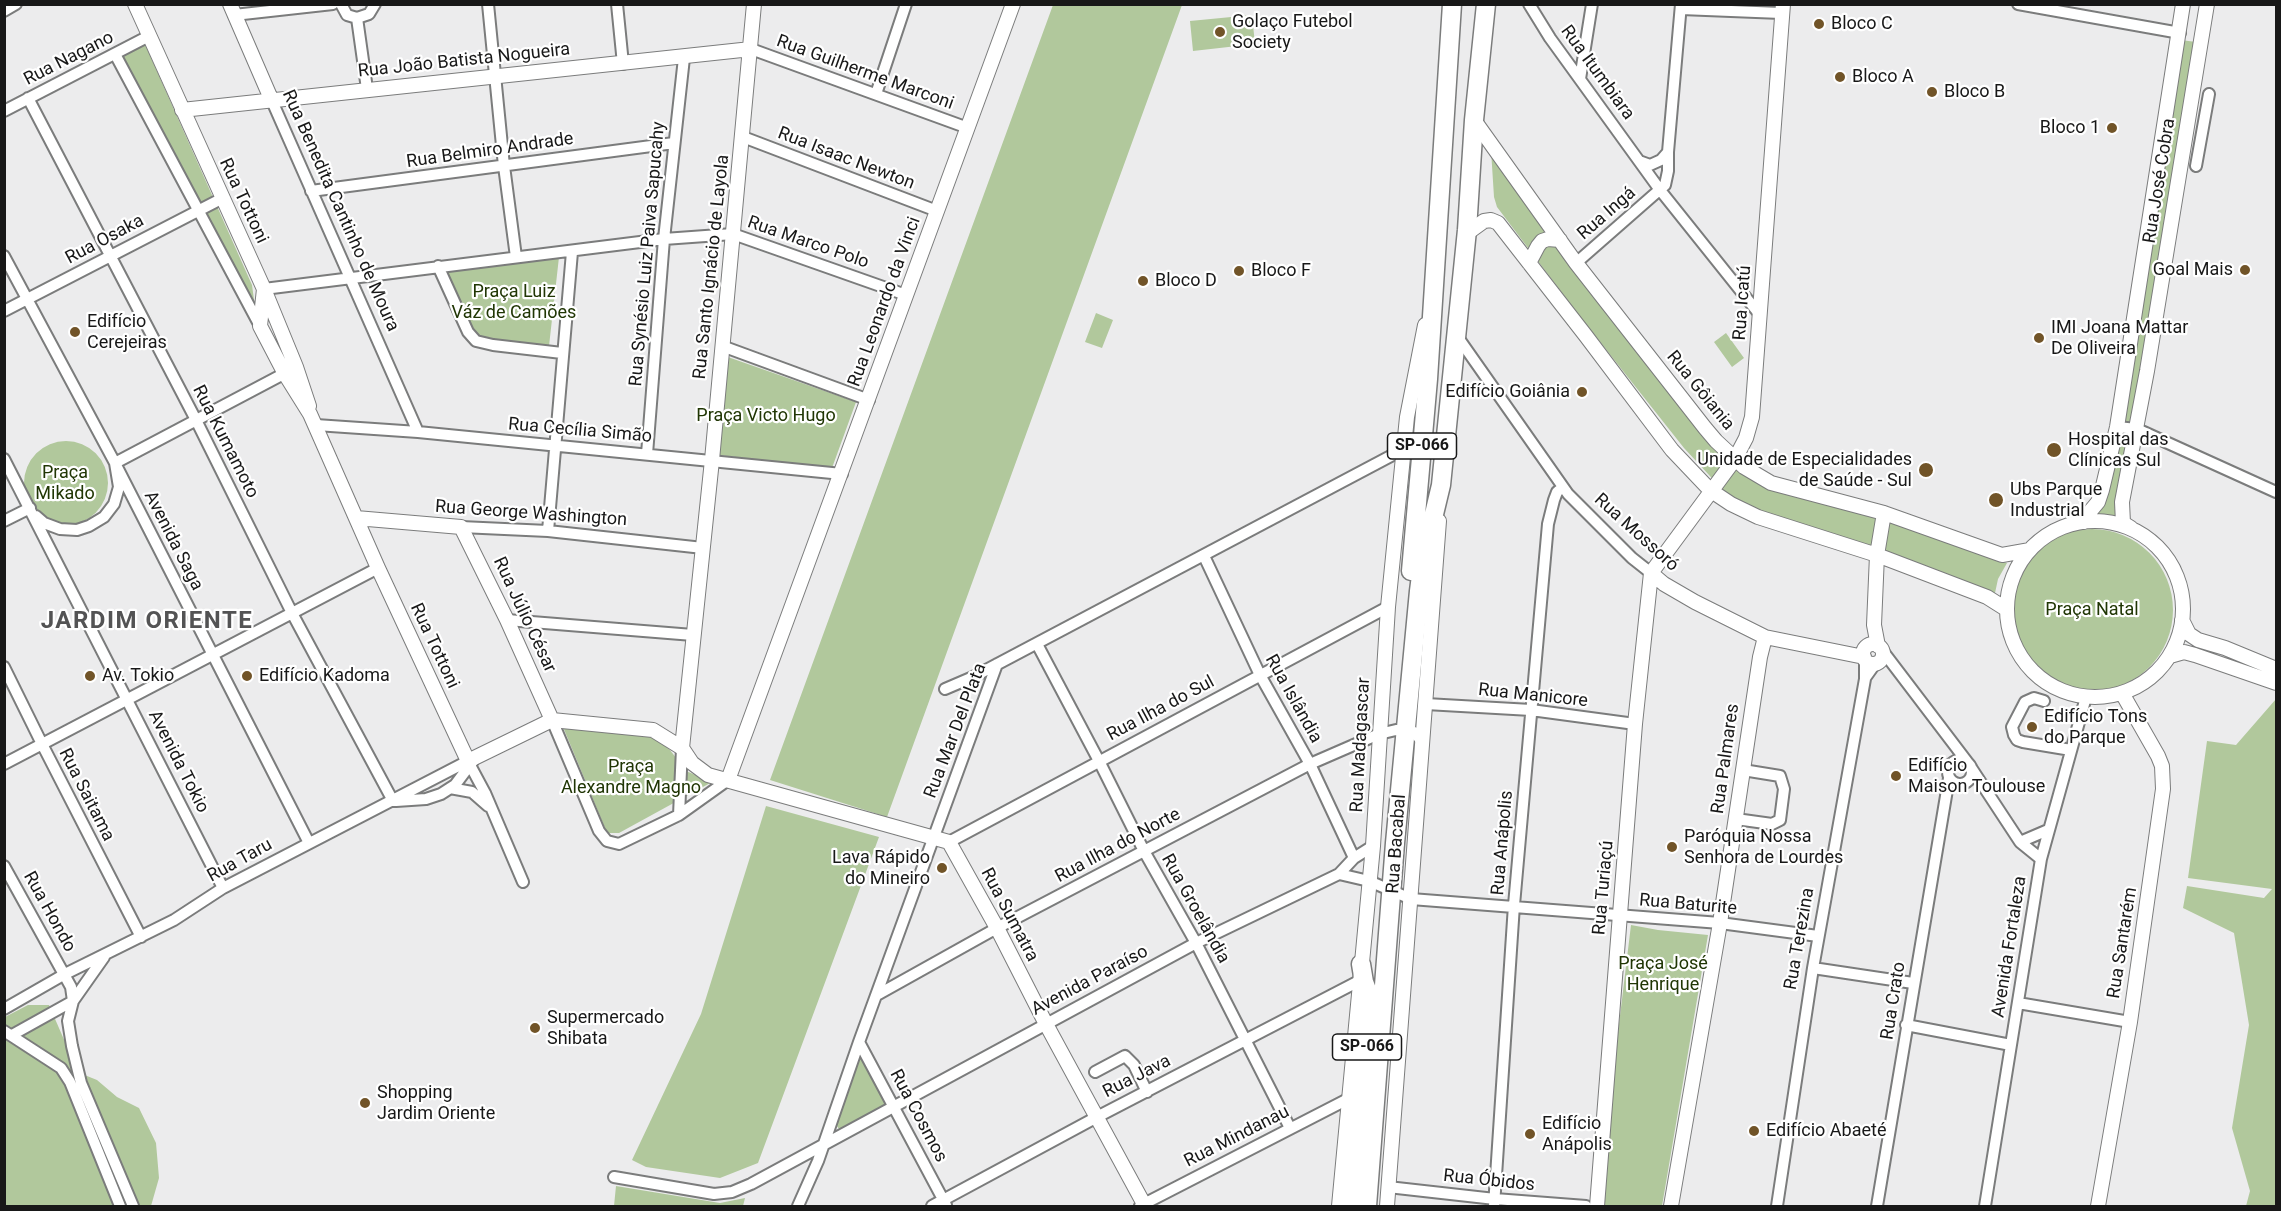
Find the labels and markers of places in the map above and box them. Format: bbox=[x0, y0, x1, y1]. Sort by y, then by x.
place label: Golaço Futebol Society bbox=[1232, 11, 1353, 54]
place label: Bloco C bbox=[1831, 13, 1893, 35]
marker: Bloco C bbox=[1812, 17, 1826, 31]
marker: Golaço Futebol Society bbox=[1213, 25, 1227, 39]
place label: Bloco A bbox=[1852, 66, 1914, 88]
marker: Bloco A bbox=[1833, 70, 1847, 84]
place label: Bloco B bbox=[1944, 81, 2005, 103]
marker: Bloco B bbox=[1925, 85, 1939, 99]
place label: Bloco 1 bbox=[2040, 117, 2100, 139]
marker: Bloco 1 bbox=[2105, 121, 2119, 135]
place label: Goal Mais bbox=[2153, 259, 2233, 281]
place label: Bloco F bbox=[1251, 260, 1311, 282]
marker: Goal Mais bbox=[2238, 263, 2252, 277]
marker: Bloco F bbox=[1232, 264, 1246, 278]
place label: Bloco D bbox=[1155, 270, 1217, 292]
marker: Bloco D bbox=[1136, 274, 1150, 288]
place label: Edifício Cerejeiras bbox=[87, 311, 167, 354]
place label: IMI Joana Mattar De Oliveira bbox=[2051, 317, 2188, 360]
marker: Edifício Cerejeiras bbox=[68, 325, 82, 339]
marker: IMI Joana Mattar De Oliveira bbox=[2032, 331, 2046, 345]
place label: Edifício Goiânia bbox=[1445, 381, 1570, 403]
marker: Edifício Goiânia bbox=[1575, 385, 1589, 399]
place label: Hospital das Clínicas Sul bbox=[2068, 429, 2169, 472]
marker: Hospital das Clínicas Sul bbox=[2045, 441, 2063, 459]
place label: Unidade de Especialidades de Saúde - Sul bbox=[1697, 449, 1912, 492]
marker: Unidade de Especialidades de Saúde - Sul bbox=[1917, 461, 1935, 479]
place label: Ubs Parque Industrial bbox=[2010, 479, 2102, 522]
marker: Ubs Parque Industrial bbox=[1987, 491, 2005, 509]
place label: Av. Tokio bbox=[102, 665, 174, 687]
place label: Edifício Kadoma bbox=[259, 665, 390, 687]
marker: Av. Tokio bbox=[83, 669, 97, 683]
marker: Edifício Kadoma bbox=[240, 669, 254, 683]
place label: Edifício Tons do Parque bbox=[2044, 706, 2147, 748]
marker: Edifício Tons do Parque bbox=[2025, 720, 2039, 734]
place label: Edifício Maison Toulouse bbox=[1908, 755, 2045, 798]
marker: Edifício Maison Toulouse bbox=[1889, 769, 1903, 783]
place label: Paróquia Nossa Senhora de Lourdes bbox=[1684, 826, 1843, 868]
marker: Paróquia Nossa Senhora de Lourdes bbox=[1665, 840, 1679, 854]
place label: Lava Rápido do Mineiro bbox=[832, 847, 930, 890]
marker: Lava Rápido do Mineiro bbox=[935, 861, 949, 875]
place label: Supermercado Shibata bbox=[547, 1007, 664, 1050]
marker: Supermercado Shibata bbox=[528, 1021, 542, 1035]
place label: Shopping Jardim Oriente bbox=[377, 1082, 495, 1124]
marker: Shopping Jardim Oriente bbox=[358, 1096, 372, 1110]
place label: Edifício Anápolis bbox=[1542, 1113, 1612, 1156]
place label: Edifício Abaeté bbox=[1766, 1120, 1886, 1142]
marker: Edifício Abaeté bbox=[1747, 1124, 1761, 1138]
marker: Edifício Anápolis bbox=[1523, 1127, 1537, 1141]

